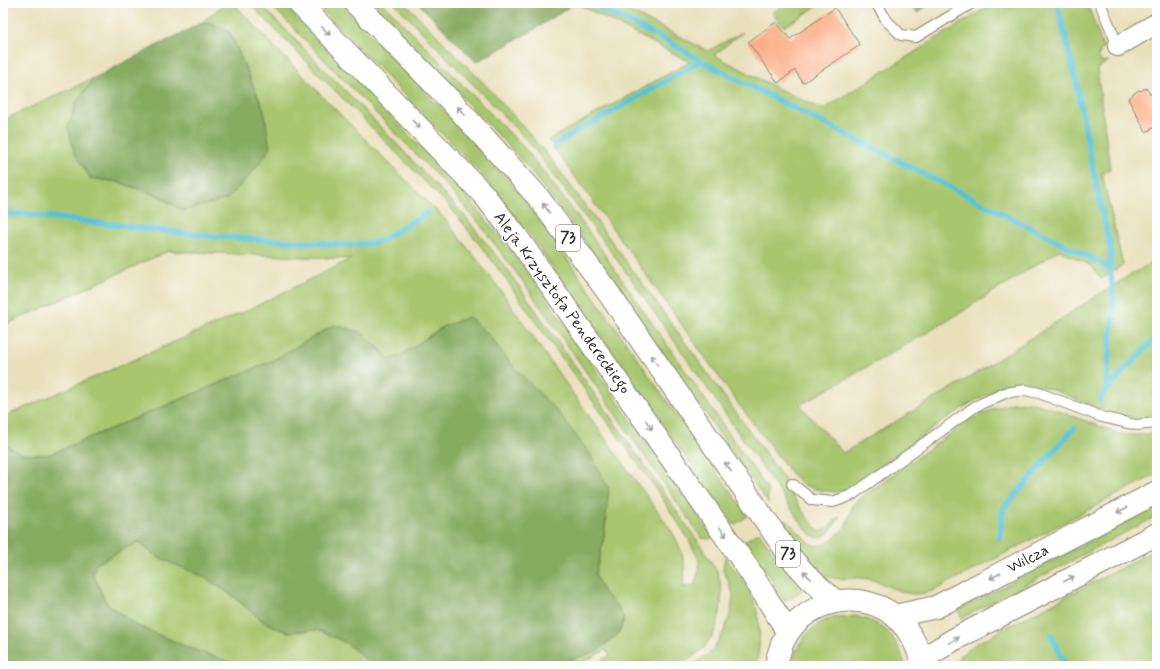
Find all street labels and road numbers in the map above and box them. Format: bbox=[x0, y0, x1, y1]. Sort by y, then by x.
street label: Aleja Krzysztofa Pendereckiego bbox=[488, 208, 635, 399]
road number: 73 bbox=[556, 225, 580, 251]
street label: Wilcza bbox=[1004, 540, 1053, 578]
road number: 73 bbox=[776, 541, 800, 567]

